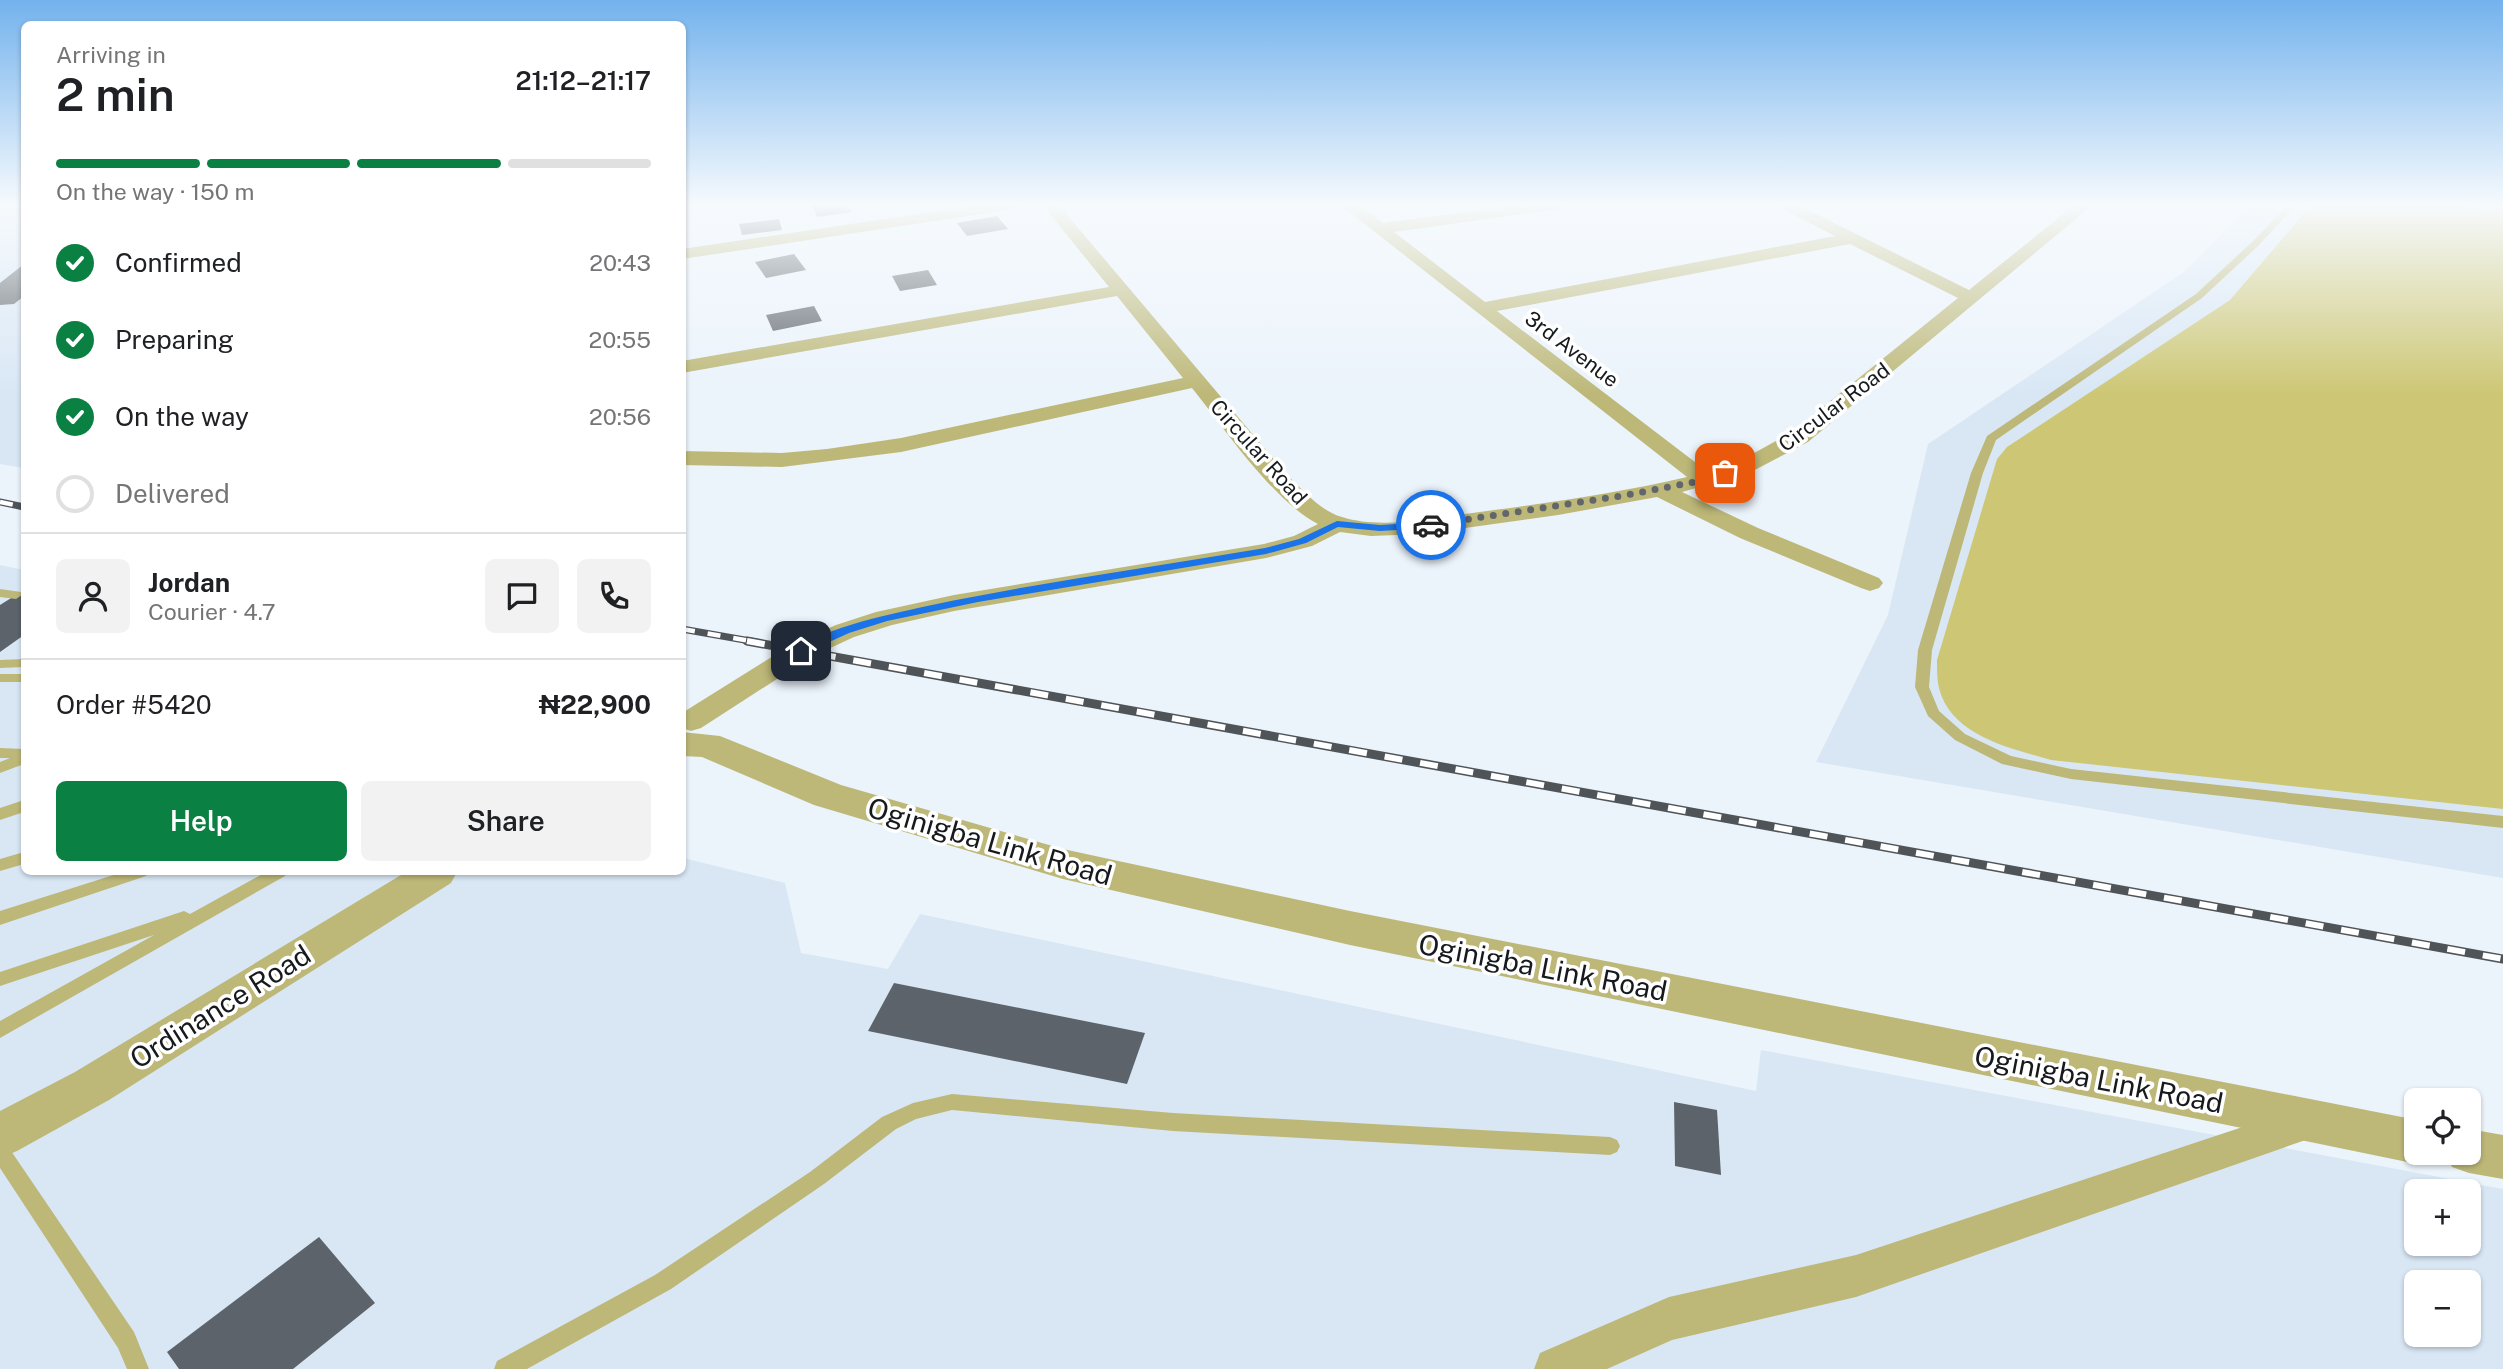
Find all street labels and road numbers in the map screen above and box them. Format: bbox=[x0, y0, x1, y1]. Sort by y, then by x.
street label: 3rd Avenue bbox=[1520, 306, 1624, 392]
street label: Circular Road bbox=[1774, 357, 1894, 457]
street label: Circular Road bbox=[1205, 394, 1313, 510]
street label: Oginigba Link Road bbox=[864, 790, 1116, 892]
street label: Oginigba Link Road bbox=[1416, 927, 1670, 1007]
street label: Ordinance Road bbox=[124, 937, 316, 1075]
street label: Oginigba Link Road bbox=[1972, 1039, 2226, 1119]

